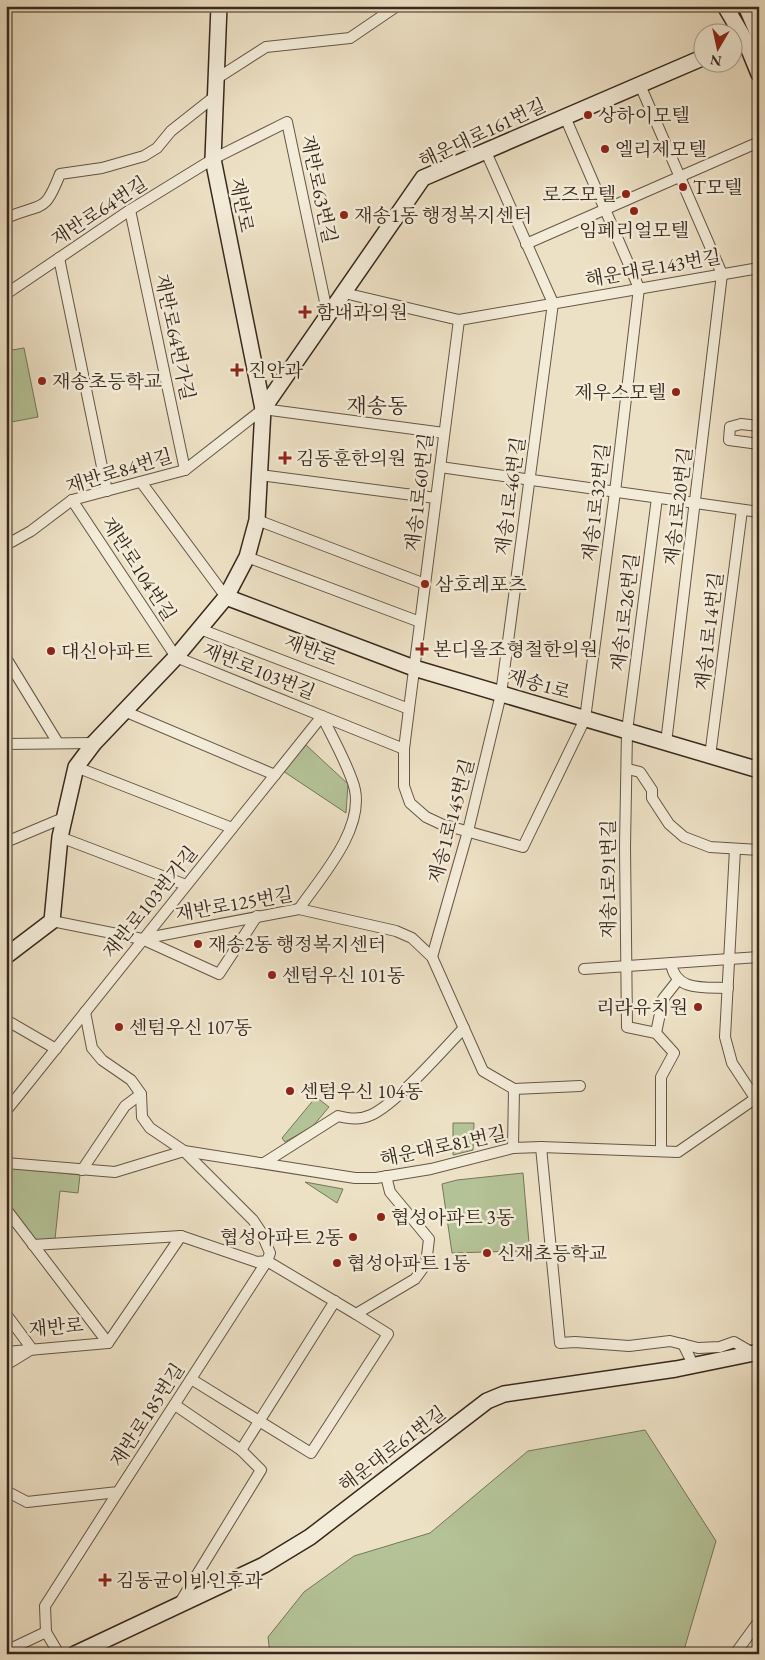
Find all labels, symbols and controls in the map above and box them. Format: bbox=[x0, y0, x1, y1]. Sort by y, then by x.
north arrow bbox=[692, 22, 742, 72]
text: N bbox=[708, 51, 723, 71]
street label: 해운대로161번길 bbox=[414, 93, 550, 173]
place label: 상하이모텔 bbox=[598, 103, 690, 128]
marker: 상하이모텔 bbox=[582, 109, 594, 121]
street label: 재반로63번길 bbox=[295, 133, 343, 245]
place label: 엘리제모텔 bbox=[615, 137, 707, 162]
marker: 엘리제모텔 bbox=[599, 143, 611, 155]
street label: 재반로64번길 bbox=[46, 171, 152, 251]
place label: T모텔 bbox=[693, 175, 742, 200]
street label: 재반로 bbox=[224, 176, 260, 234]
marker: T모텔 bbox=[677, 181, 689, 193]
place label: 로즈모텔 bbox=[543, 182, 616, 207]
marker: 로즈모텔 bbox=[620, 188, 632, 200]
place label: 재송1동 행정복지센터 bbox=[354, 203, 532, 228]
marker: 임페리얼모텔 bbox=[628, 205, 640, 217]
marker: 재송1동 행정복지센터 bbox=[338, 209, 350, 221]
place label: 임페리얼모텔 bbox=[579, 218, 689, 243]
street label: 해운대로143번길 bbox=[583, 244, 723, 292]
street label: 재반로64번가길 bbox=[149, 272, 201, 402]
place label: 함내과의원 bbox=[316, 300, 408, 325]
marker: 함내과의원 bbox=[298, 305, 312, 319]
place label: 진안과 bbox=[248, 358, 304, 383]
marker: 진안과 bbox=[230, 363, 244, 377]
place label: 재송초등학교 bbox=[52, 369, 162, 394]
marker: 재송초등학교 bbox=[36, 375, 48, 387]
place label: 제우스모텔 bbox=[574, 380, 666, 405]
marker: 제우스모텔 bbox=[670, 386, 682, 398]
district label: 재송동 bbox=[347, 392, 407, 419]
street label: 재송1로60번길 bbox=[399, 431, 439, 553]
street label: 재송1로46번길 bbox=[489, 435, 531, 557]
street label: 재송1로32번길 bbox=[576, 441, 616, 563]
street label: 재반로84번길 bbox=[63, 443, 175, 499]
street label: 재송1로20번길 bbox=[658, 445, 698, 567]
place label: 김동훈한의원 bbox=[296, 446, 406, 471]
marker: 김동훈한의원 bbox=[278, 451, 292, 465]
street label: 재반로104번길 bbox=[96, 512, 182, 626]
street label: 재송1로26번길 bbox=[605, 551, 645, 673]
street label: 재송1로14번길 bbox=[689, 570, 729, 692]
place label: 삼호레포츠 bbox=[435, 572, 527, 597]
marker: 삼호레포츠 bbox=[419, 578, 431, 590]
street label: 재반로 bbox=[281, 628, 341, 672]
street label: 재반로103번길 bbox=[199, 637, 319, 705]
place label: 본디올조형철한의원 bbox=[433, 637, 598, 662]
place label: 대신아파트 bbox=[61, 639, 153, 664]
marker: 본디올조형철한의원 bbox=[415, 642, 429, 656]
marker: 대신아파트 bbox=[45, 645, 57, 657]
street label: 재송1로 bbox=[505, 663, 573, 705]
street label: 재송1로145번길 bbox=[422, 756, 480, 886]
street label: 재송1로91번길 bbox=[596, 819, 621, 939]
street label: 재반로103번가길 bbox=[97, 841, 203, 963]
street label: 재반로125번길 bbox=[173, 881, 295, 927]
place label: 재송2동 행정복지센터 bbox=[208, 932, 386, 957]
marker: 재송2동 행정복지센터 bbox=[192, 938, 204, 950]
place label: 센텀우신 101동 bbox=[282, 963, 406, 988]
marker: 센텀우신 101동 bbox=[266, 969, 278, 981]
place label: 리라유치원 bbox=[596, 995, 688, 1020]
marker: 리라유치원 bbox=[692, 1001, 704, 1013]
place label: 센텀우신 107동 bbox=[129, 1015, 253, 1040]
marker: 센텀우신 107동 bbox=[113, 1021, 125, 1033]
place label: 센텀우신 104동 bbox=[300, 1079, 424, 1104]
marker: 센텀우신 104동 bbox=[284, 1085, 296, 1097]
street label: 해운대로81번길 bbox=[378, 1120, 508, 1172]
place label: 협성아파트 3동 bbox=[391, 1205, 515, 1230]
marker: 협성아파트 3동 bbox=[375, 1211, 387, 1223]
place label: 협성아파트 2동 bbox=[220, 1225, 344, 1250]
marker: 협성아파트 2동 bbox=[347, 1231, 359, 1243]
place label: 신재초등학교 bbox=[497, 1241, 607, 1266]
marker: 신재초등학교 bbox=[481, 1247, 493, 1259]
place label: 협성아파트 1동 bbox=[347, 1251, 471, 1276]
marker: 협성아파트 1동 bbox=[331, 1257, 343, 1269]
street label: 재반로 bbox=[27, 1312, 85, 1342]
street label: 재반로185번길 bbox=[104, 1358, 190, 1472]
street label: 해운대로61번길 bbox=[333, 1400, 451, 1498]
place label: 김동균이비인후과 bbox=[116, 1568, 263, 1593]
marker: 김동균이비인후과 bbox=[98, 1573, 112, 1587]

